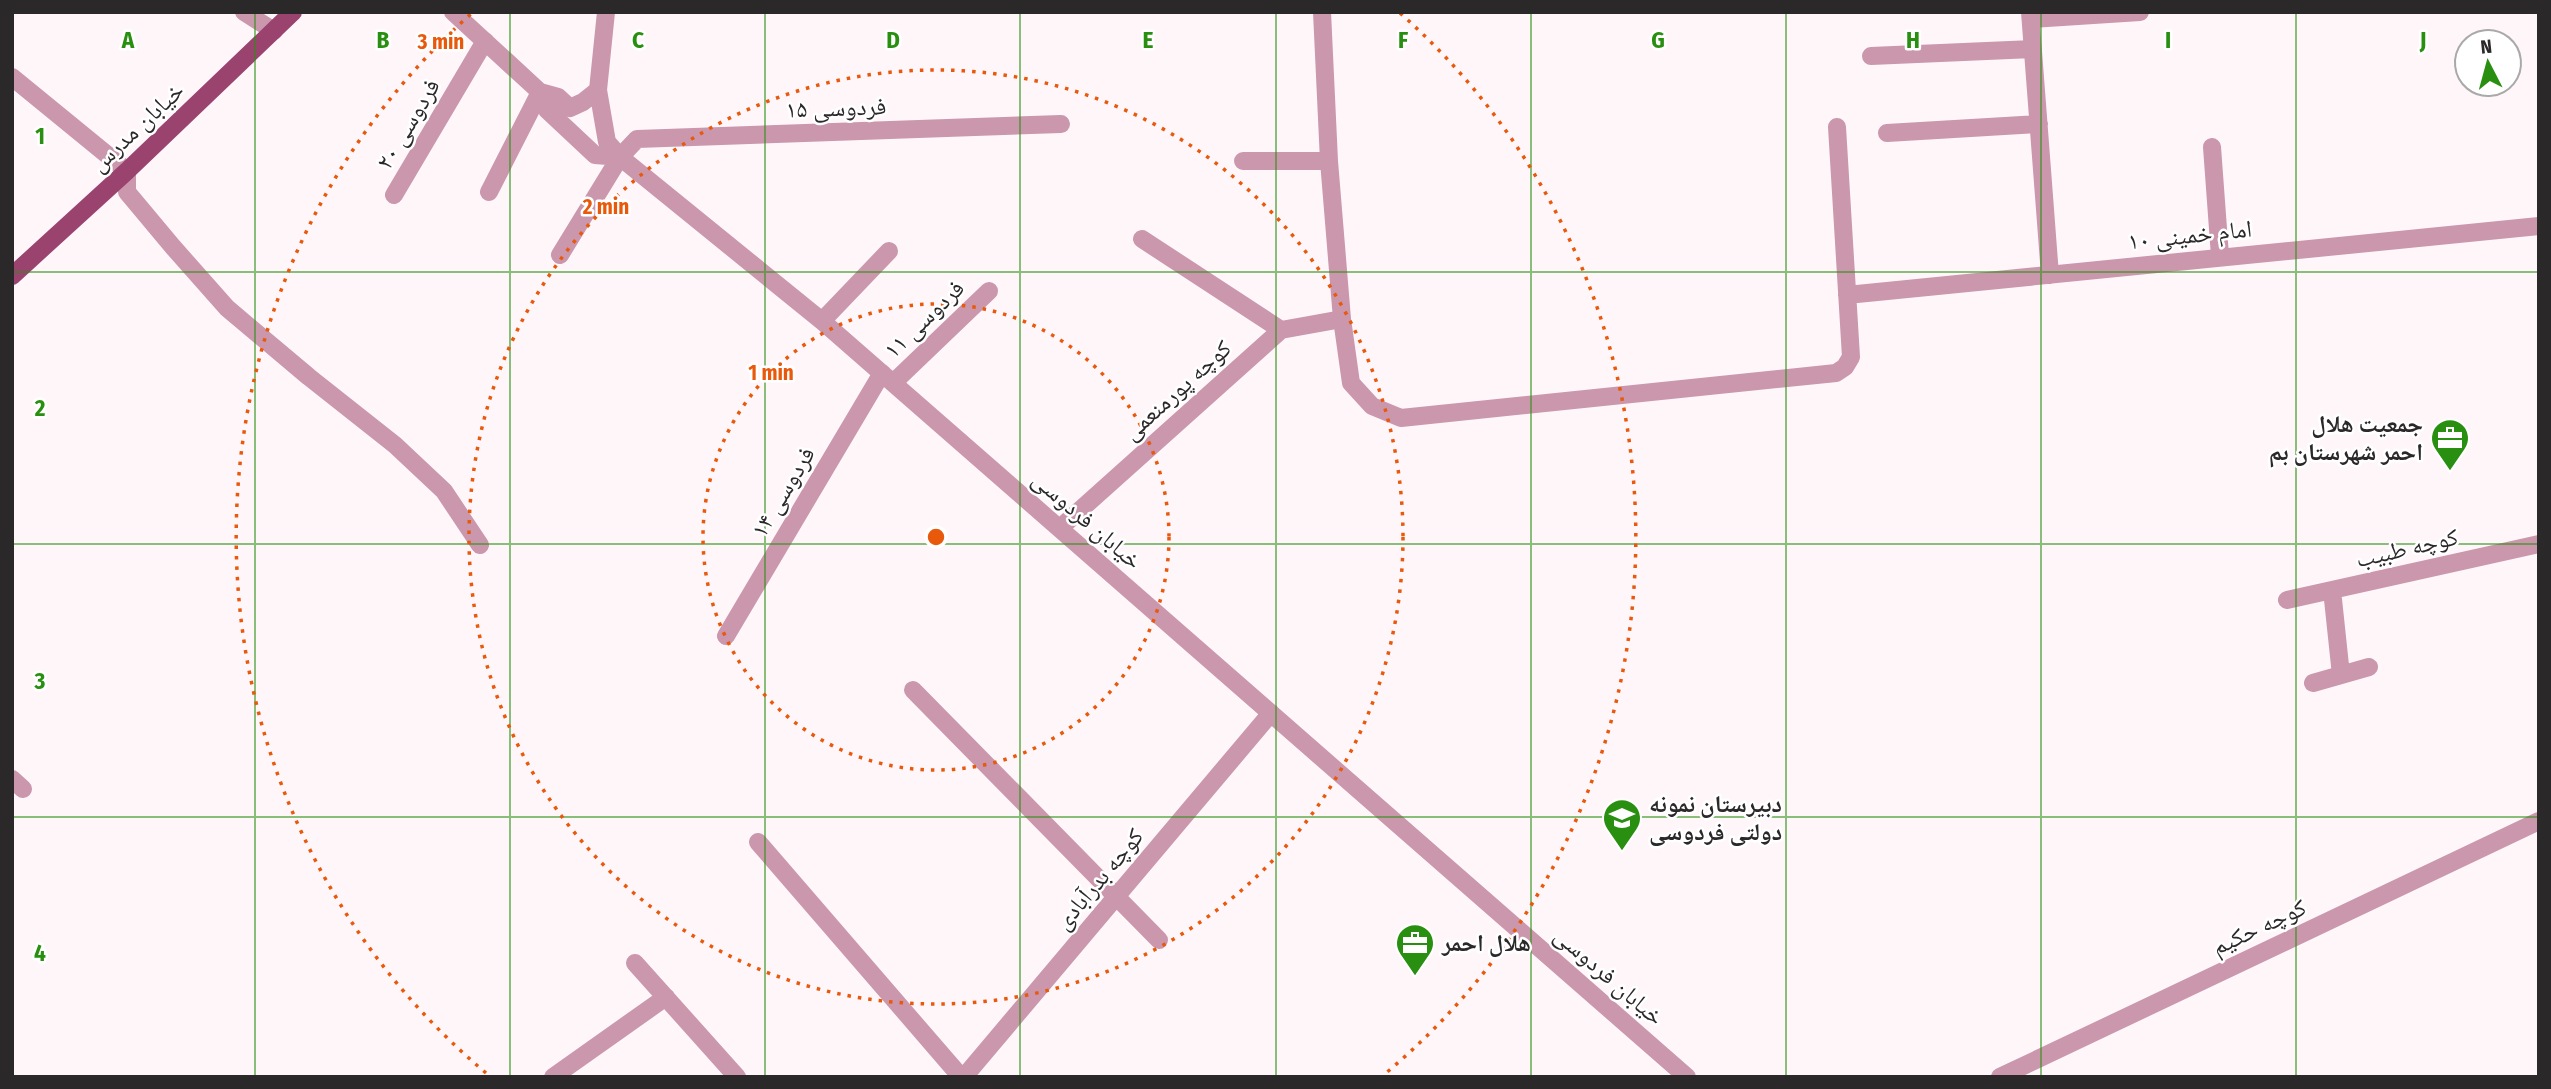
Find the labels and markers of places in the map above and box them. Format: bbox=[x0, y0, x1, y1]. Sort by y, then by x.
place label: جمعیت هلال احمر شهرستان بم bbox=[2269, 410, 2423, 468]
office icon: جمعیت هلال احمر شهرستان بم bbox=[2429, 417, 2471, 472]
centre of rings bbox=[924, 525, 948, 549]
place label: دبیرستان نمونه دولتی فردوسی bbox=[1649, 790, 1782, 846]
school or university icon: دبیرستان نمونه دولتی فردوسی bbox=[1601, 797, 1643, 852]
office icon: هلال احمر bbox=[1394, 922, 1436, 977]
place label: هلال احمر bbox=[1441, 929, 1531, 957]

